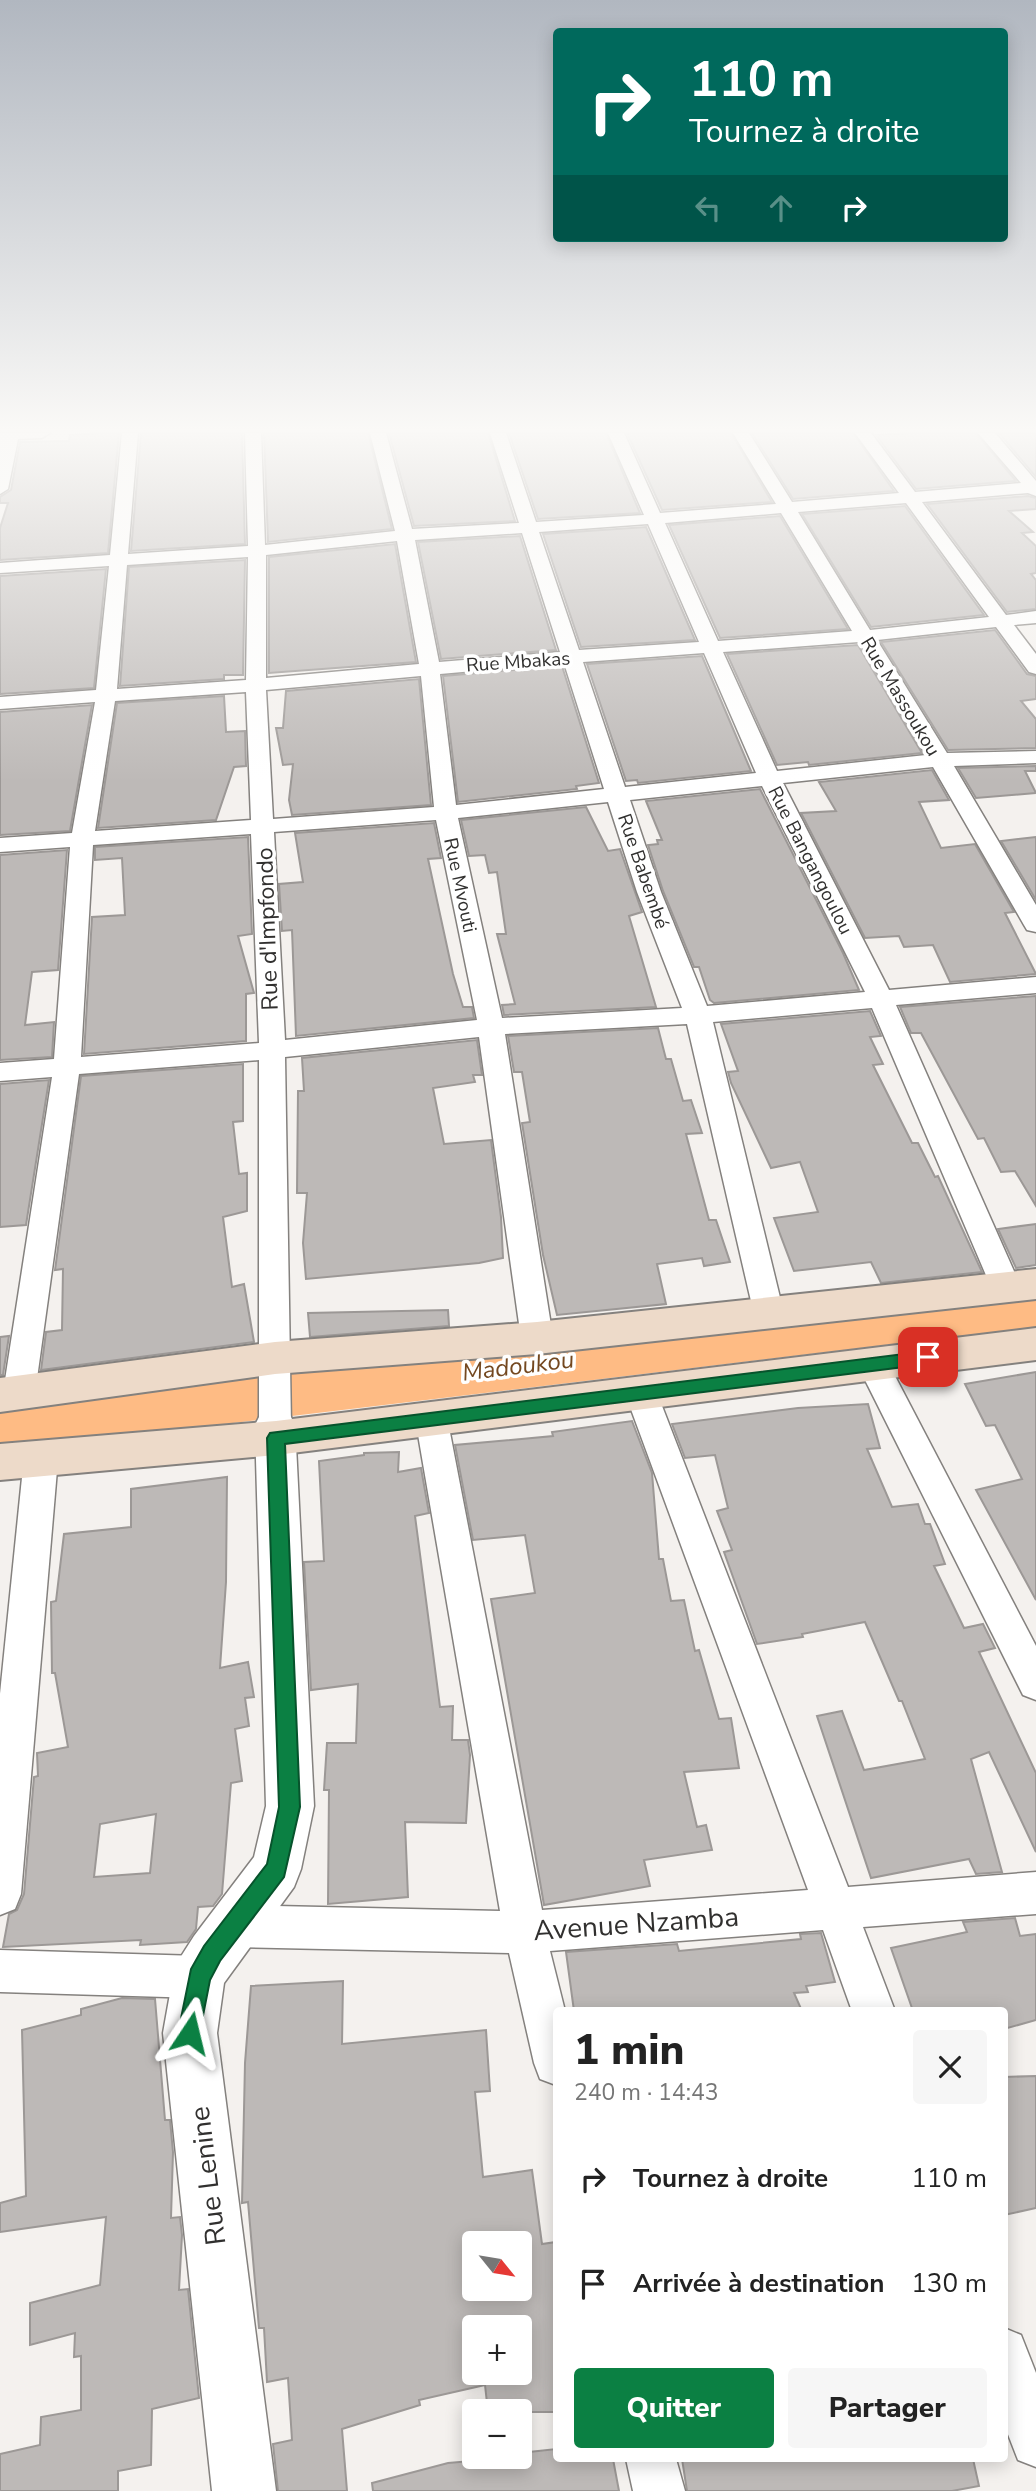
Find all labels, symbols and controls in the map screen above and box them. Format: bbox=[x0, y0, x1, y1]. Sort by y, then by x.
text: 110 m bbox=[689, 46, 833, 113]
icon: right bbox=[574, 56, 665, 147]
text: Tournez à droite bbox=[689, 110, 920, 153]
icon: left bbox=[689, 189, 727, 227]
icon: ahead bbox=[762, 189, 800, 227]
icon: right bbox=[835, 189, 873, 227]
street label: Rue Massoukou bbox=[854, 632, 946, 761]
street label: Rue Mbakas bbox=[465, 645, 571, 679]
street label: Rue Bangangoulou bbox=[761, 782, 859, 939]
street label: Rue Babembé bbox=[611, 810, 675, 932]
street label: Rue Mvouti bbox=[437, 835, 483, 935]
street label: Rue d'Impfondo bbox=[249, 847, 286, 1011]
pin bbox=[898, 1327, 958, 1387]
icon: arrive bbox=[909, 1338, 947, 1376]
water label: Madoukou bbox=[460, 1343, 576, 1389]
street label: Avenue Nzamba bbox=[532, 1898, 740, 1950]
position arrow bbox=[153, 1996, 227, 2070]
text: 1 min bbox=[574, 2022, 684, 2079]
button: close bbox=[913, 2030, 987, 2104]
text: 240 m · 14:43 bbox=[574, 2077, 719, 2108]
street label: Rue Lenine bbox=[181, 2104, 235, 2248]
icon: right bbox=[574, 2160, 612, 2198]
text: Tournez à droite bbox=[633, 2161, 828, 2196]
text: 110 m bbox=[911, 2161, 987, 2196]
north arrow bbox=[462, 2231, 532, 2301]
map controls bbox=[462, 2231, 532, 2469]
icon: arrive bbox=[574, 2265, 612, 2303]
text: Arrivée à destination bbox=[633, 2266, 884, 2301]
text: 130 m bbox=[911, 2266, 987, 2301]
button: + bbox=[462, 2315, 532, 2385]
button: Quitter bbox=[574, 2368, 774, 2448]
button: Partager bbox=[788, 2368, 987, 2448]
button: − bbox=[462, 2399, 532, 2469]

